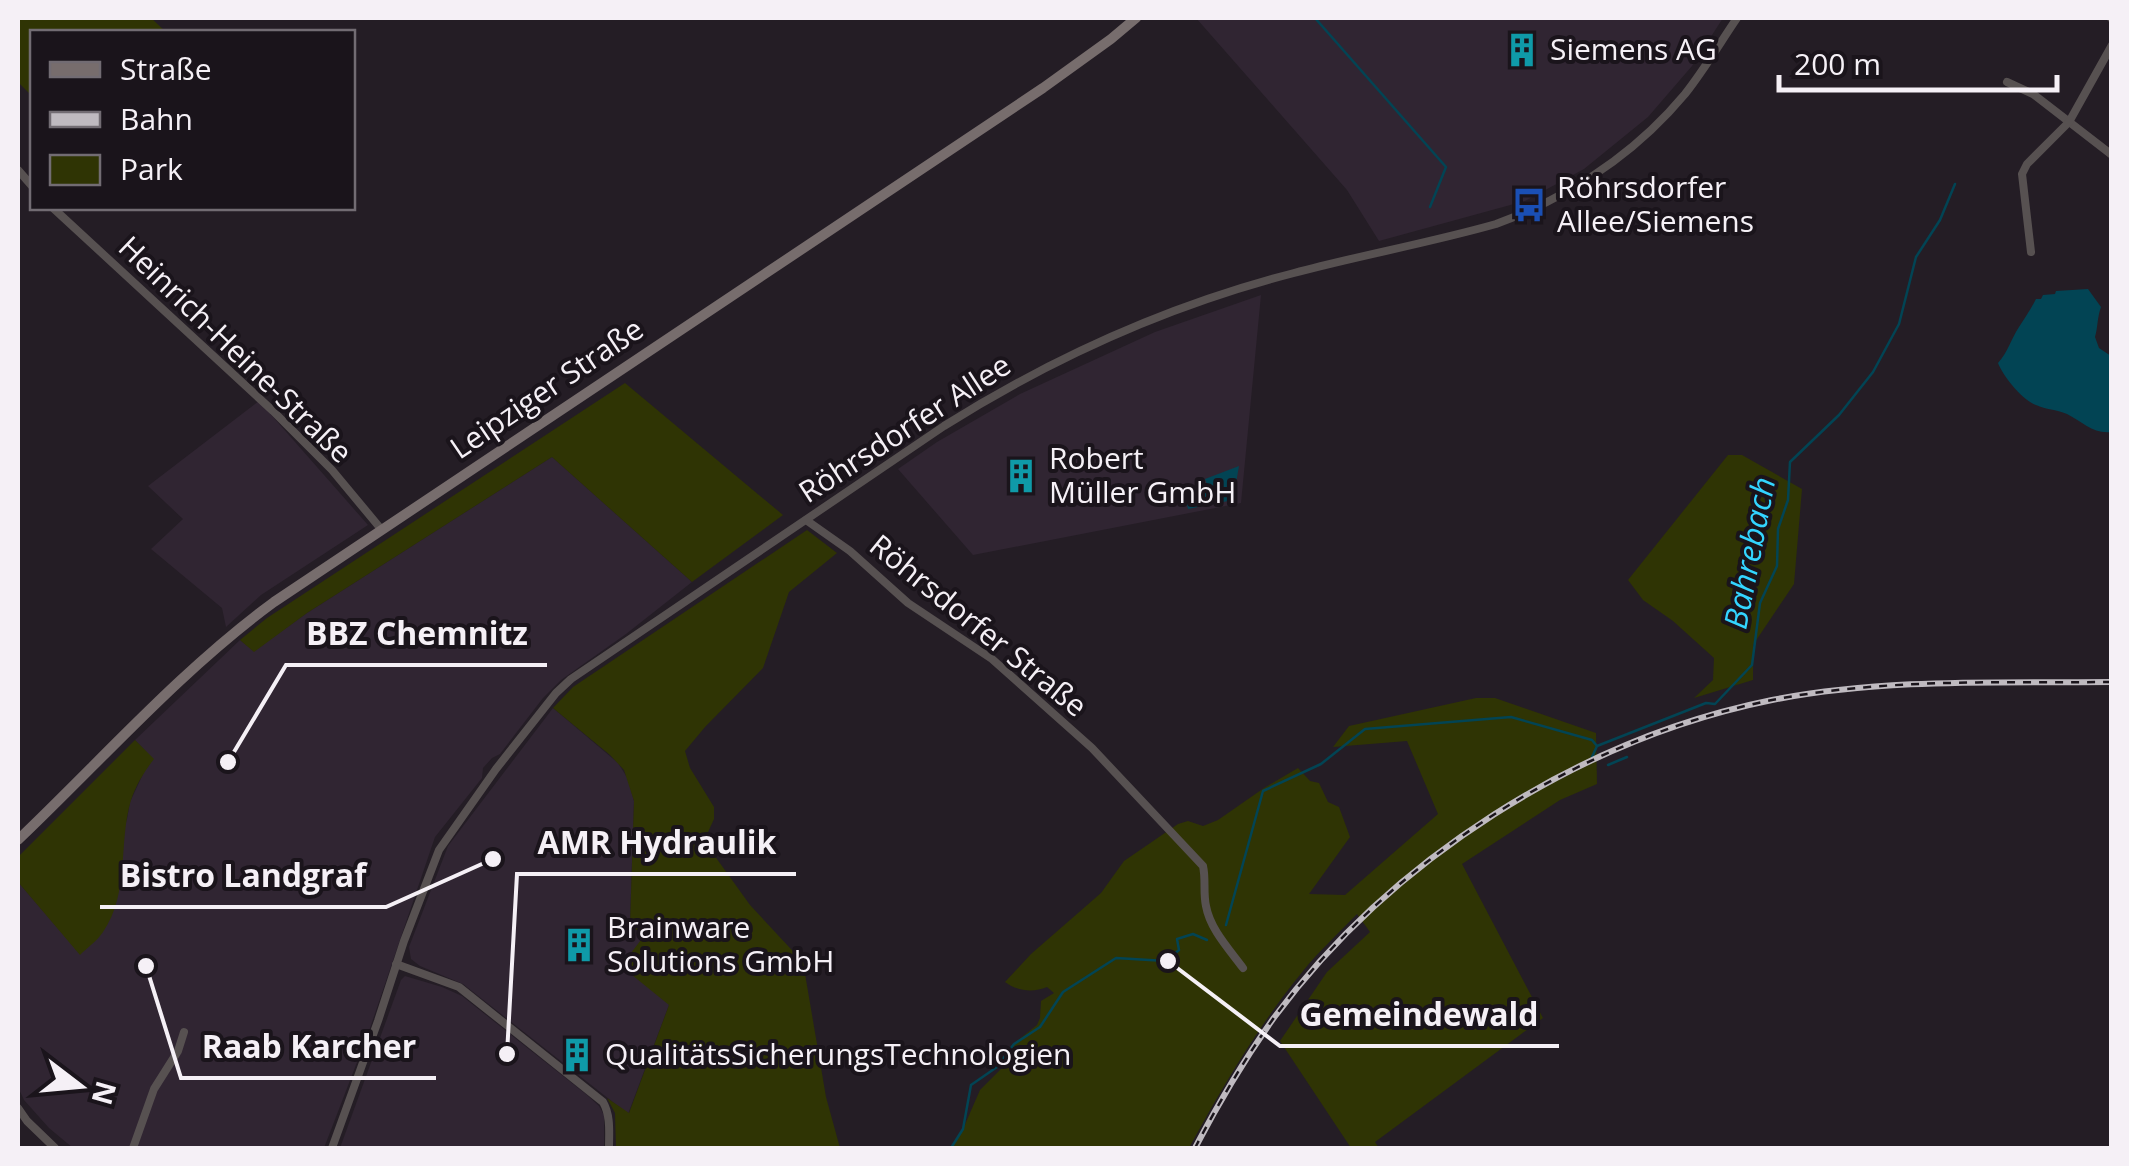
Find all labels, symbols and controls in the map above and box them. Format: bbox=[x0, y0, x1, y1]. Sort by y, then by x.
place label: Siemens AG bbox=[1550, 28, 1717, 69]
legend bbox=[30, 30, 355, 210]
scale bar bbox=[1779, 30, 2056, 92]
building icon: Siemens AG bbox=[1503, 31, 1541, 69]
text: 200 m bbox=[1794, 43, 1881, 84]
text: Straße bbox=[120, 48, 212, 89]
text: Bahn bbox=[120, 98, 193, 139]
text: Park bbox=[120, 148, 183, 189]
place label: Röhrsdorfer Allee/Siemens bbox=[1557, 166, 1754, 241]
bus stop icon: Röhrsdorfer Allee/Siemens bbox=[1510, 186, 1548, 224]
street label: Heinrich-Heine-Straße bbox=[110, 226, 362, 471]
street label: Leipziger Straße bbox=[441, 308, 651, 468]
street label: Röhrsdorfer Allee bbox=[790, 344, 1018, 512]
place label: Robert Müller GmbH bbox=[1049, 437, 1237, 512]
building icon: Robert Müller GmbH bbox=[1002, 457, 1040, 495]
water label: Bahrebach bbox=[1713, 473, 1784, 632]
street label: Röhrsdorfer Straße bbox=[862, 524, 1096, 725]
callout: BBZ Chemnitz bbox=[286, 603, 547, 665]
text: BBZ Chemnitz bbox=[306, 611, 528, 654]
callout: AMR Hydraulik bbox=[517, 812, 796, 874]
text: AMR Hydraulik bbox=[538, 820, 777, 863]
callout: Bistro Landgraf bbox=[100, 845, 386, 907]
text: Bistro Landgraf bbox=[120, 853, 368, 896]
place label: Brainware Solutions GmbH bbox=[607, 906, 834, 981]
building icon: Brainware Solutions GmbH bbox=[560, 926, 598, 964]
callout: Gemeindewald bbox=[1280, 984, 1559, 1046]
text: Gemeindewald bbox=[1299, 992, 1539, 1035]
callout: Raab Karcher bbox=[181, 1016, 436, 1078]
text: Raab Karcher bbox=[202, 1024, 416, 1067]
place label: QualitätsSicherungsTechnologien bbox=[605, 1033, 1072, 1074]
north arrow bbox=[30, 1036, 130, 1136]
building icon: QualitätsSicherungsTechnologien bbox=[558, 1036, 596, 1074]
text: N bbox=[84, 1077, 126, 1109]

